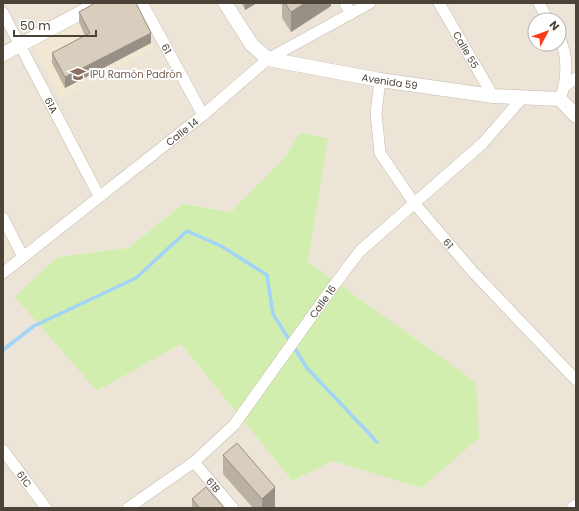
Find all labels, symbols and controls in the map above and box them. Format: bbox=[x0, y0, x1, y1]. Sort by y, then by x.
scale bar bbox=[14, 12, 96, 38]
north arrow bbox=[527, 12, 567, 52]
text: 50 m bbox=[20, 17, 51, 34]
text: N bbox=[546, 17, 563, 34]
street label: Calle 55 bbox=[449, 28, 483, 71]
street label: 61 bbox=[158, 41, 176, 56]
school or university icon: IPU Ramón Padrón bbox=[69, 65, 87, 83]
place label: IPU Ramón Padrón bbox=[90, 67, 182, 82]
street label: Avenida 59 bbox=[361, 69, 419, 93]
street label: 61A bbox=[41, 94, 62, 116]
street label: Calle 14 bbox=[162, 114, 201, 149]
street label: 61 bbox=[440, 235, 457, 252]
street label: Calle 16 bbox=[305, 282, 340, 321]
street label: 61C bbox=[13, 468, 36, 491]
street label: 61B bbox=[203, 474, 224, 496]

